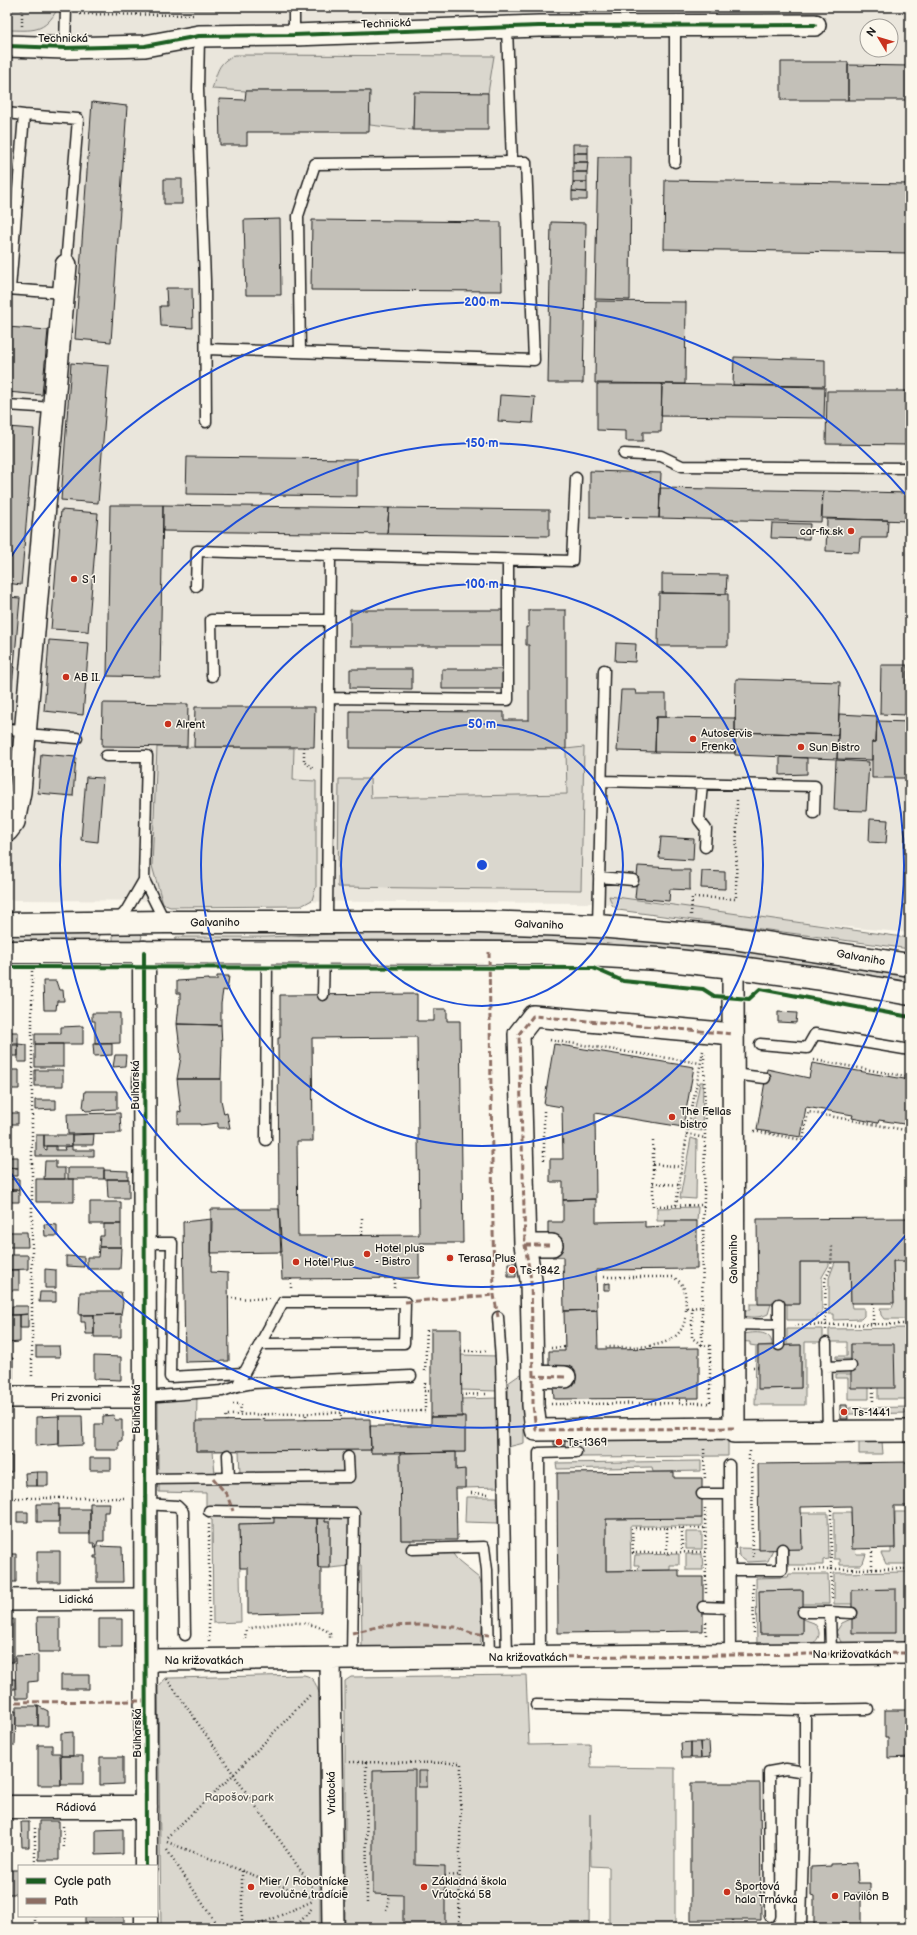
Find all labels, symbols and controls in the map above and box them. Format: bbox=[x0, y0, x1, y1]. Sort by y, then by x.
street label: Technická bbox=[361, 16, 411, 31]
north arrow bbox=[859, 18, 899, 58]
text: N bbox=[864, 25, 879, 39]
street label: Technická bbox=[38, 32, 88, 45]
text: 200 m bbox=[464, 295, 500, 310]
text: 150 m bbox=[466, 436, 498, 451]
place label: car-fix.sk bbox=[800, 525, 844, 538]
marker: car-fix.sk bbox=[846, 526, 856, 536]
place label: S 1 bbox=[82, 573, 96, 586]
marker: S 1 bbox=[69, 574, 79, 584]
text: 100 m bbox=[465, 577, 499, 592]
place label: AB II. bbox=[74, 671, 100, 684]
marker: AB II. bbox=[61, 672, 71, 682]
text: 50 m bbox=[468, 717, 496, 732]
place label: Alrent bbox=[176, 718, 206, 731]
marker: Alrent bbox=[163, 719, 173, 729]
place label: Autoservis Frenko bbox=[701, 727, 753, 753]
marker: Autoservis Frenko bbox=[688, 734, 698, 744]
place label: Sun Bistro bbox=[809, 741, 860, 754]
marker: Sun Bistro bbox=[796, 742, 806, 752]
centre of rings bbox=[475, 858, 489, 872]
street label: Galvaniho bbox=[190, 916, 240, 929]
street label: Galvaniho bbox=[514, 917, 564, 932]
street label: Galvaniho bbox=[835, 947, 886, 968]
street label: Bulharská bbox=[129, 1060, 142, 1110]
place label: The Fellas bistro bbox=[680, 1105, 732, 1131]
marker: The Fellas bistro bbox=[667, 1112, 677, 1122]
street label: Galvaniho bbox=[727, 1234, 740, 1284]
place label: Hotel plus - Bistro bbox=[375, 1242, 425, 1268]
marker: Hotel plus - Bistro bbox=[362, 1249, 372, 1259]
place label: Terasa Plus bbox=[458, 1252, 516, 1265]
marker: Terasa Plus bbox=[445, 1253, 455, 1263]
place label: Hotel Plus bbox=[304, 1256, 355, 1269]
marker: Hotel Plus bbox=[291, 1257, 301, 1267]
place label: Ts-1842 bbox=[520, 1264, 560, 1277]
marker: Ts-1842 bbox=[507, 1265, 517, 1275]
street label: Bulharská bbox=[130, 1384, 143, 1434]
street label: Pri zvonici bbox=[51, 1391, 101, 1404]
place label: Ts-1441 bbox=[852, 1406, 890, 1419]
marker: Ts-1441 bbox=[839, 1407, 849, 1417]
place label: Ts-1369 bbox=[567, 1436, 607, 1449]
marker: Ts-1369 bbox=[554, 1437, 564, 1447]
street label: Lidická bbox=[58, 1593, 94, 1606]
street label: Na križovatkách bbox=[812, 1648, 892, 1661]
street label: Na križovatkách bbox=[488, 1651, 568, 1664]
street label: Na križovatkách bbox=[164, 1654, 244, 1667]
street label: Bulharská bbox=[131, 1708, 144, 1758]
street label: Vrútocká bbox=[325, 1771, 338, 1815]
park label: Rapošov park bbox=[204, 1791, 274, 1804]
street label: Rádiová bbox=[56, 1801, 96, 1814]
legend bbox=[18, 1865, 158, 1917]
text: Cycle path bbox=[54, 1874, 111, 1889]
place label: Mier / Robotnícke revolučné tradície bbox=[259, 1875, 349, 1901]
place label: Základná škola Vrútocká 58 bbox=[431, 1875, 507, 1901]
place label: Športová hala Trnávka bbox=[735, 1879, 798, 1906]
marker: Mier / Robotnícke revolučné tradície bbox=[246, 1882, 256, 1892]
marker: Základná škola Vrútocká 58 bbox=[419, 1882, 429, 1892]
marker: Športová hala Trnávka bbox=[722, 1887, 732, 1897]
place label: Pavilón B bbox=[843, 1890, 889, 1903]
marker: Pavilón B bbox=[830, 1891, 840, 1901]
text: Path bbox=[54, 1894, 79, 1909]

